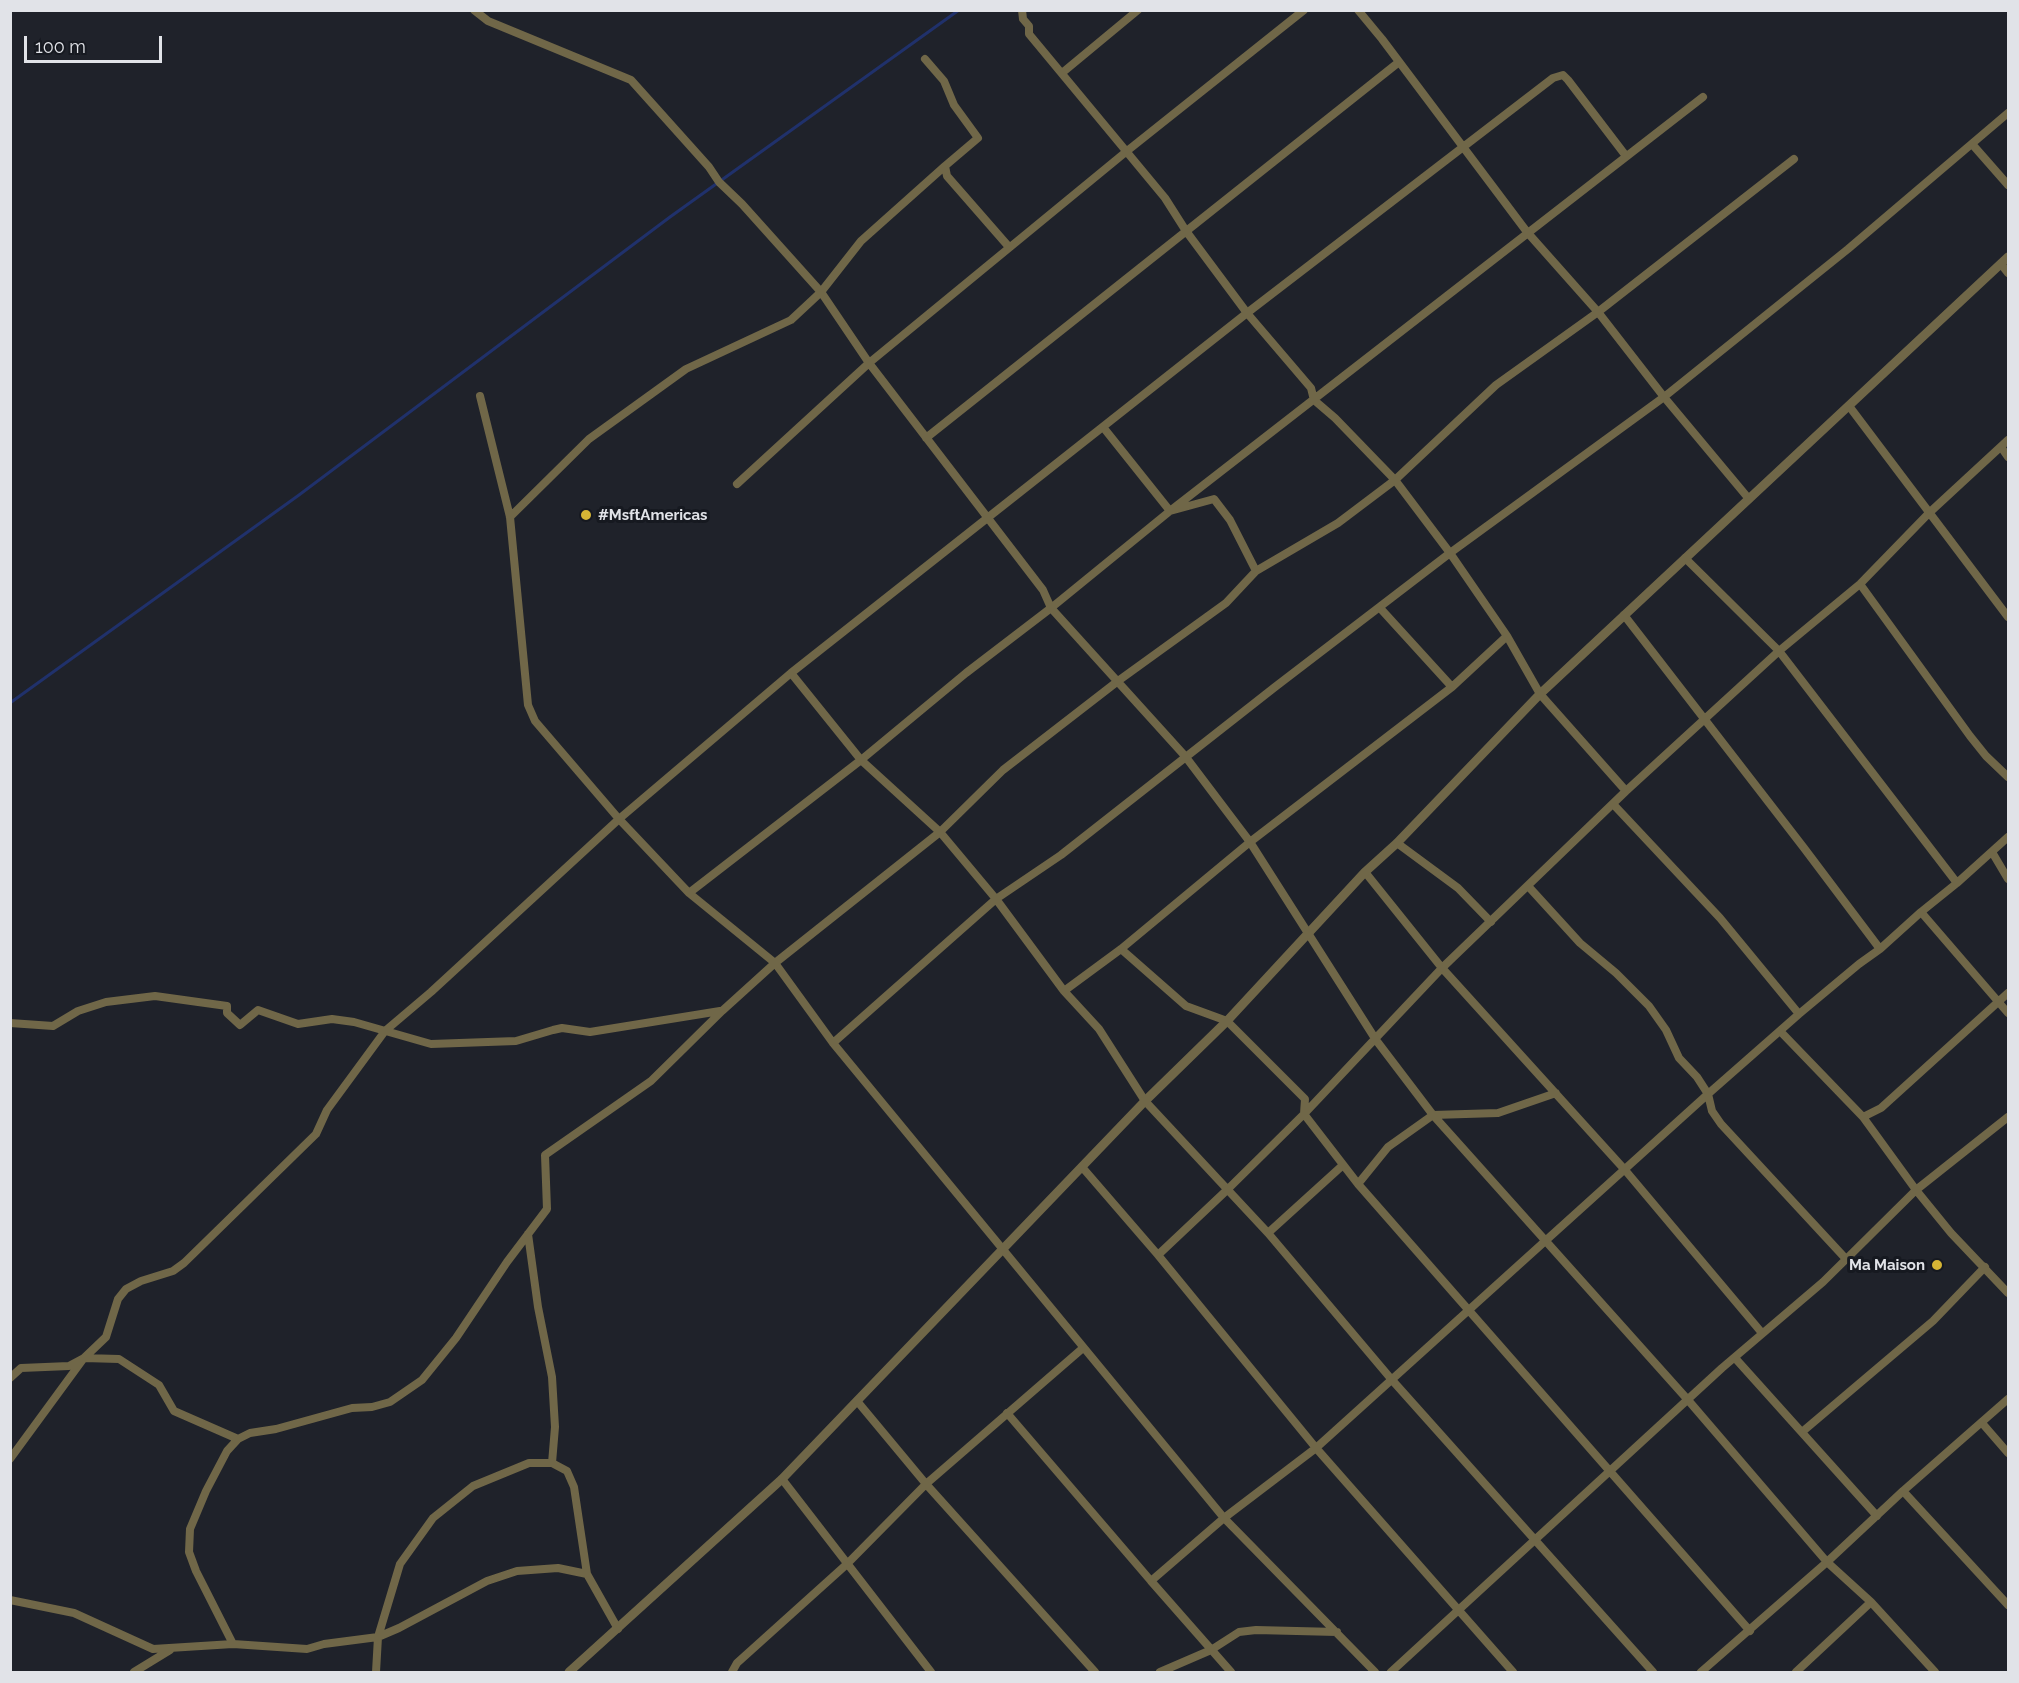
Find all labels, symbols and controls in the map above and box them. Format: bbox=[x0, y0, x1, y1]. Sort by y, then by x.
scale bar bbox=[27, 24, 165, 62]
text: 100 m bbox=[35, 36, 86, 57]
place label: #MsftAmericas bbox=[598, 506, 708, 524]
marker: #MsftAmericas bbox=[579, 508, 593, 522]
place label: Ma Maison bbox=[1849, 1256, 1925, 1274]
marker: Ma Maison bbox=[1930, 1258, 1944, 1272]

